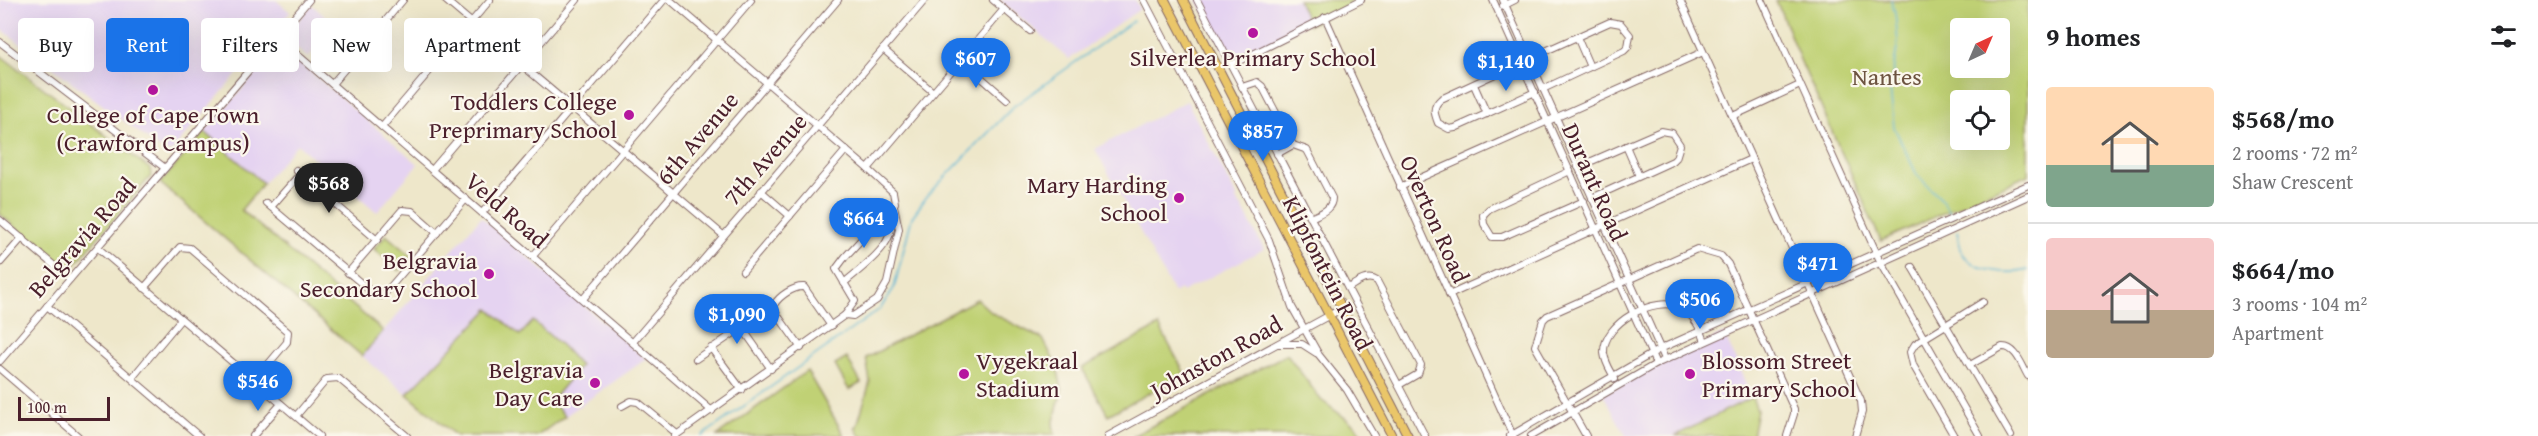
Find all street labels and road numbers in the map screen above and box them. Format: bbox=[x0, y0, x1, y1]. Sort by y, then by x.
street label: 6th Avenue bbox=[647, 84, 747, 192]
street label: 7th Avenue bbox=[715, 105, 815, 213]
street label: Durant Road bbox=[1553, 117, 1637, 247]
street label: Overton Road bbox=[1391, 149, 1479, 289]
street label: Veld Road bbox=[458, 164, 557, 256]
street label: Belgravia Road bbox=[20, 169, 144, 305]
street label: Klipfontein Road bbox=[1274, 190, 1382, 357]
street label: Johnston Road bbox=[1141, 306, 1288, 409]

